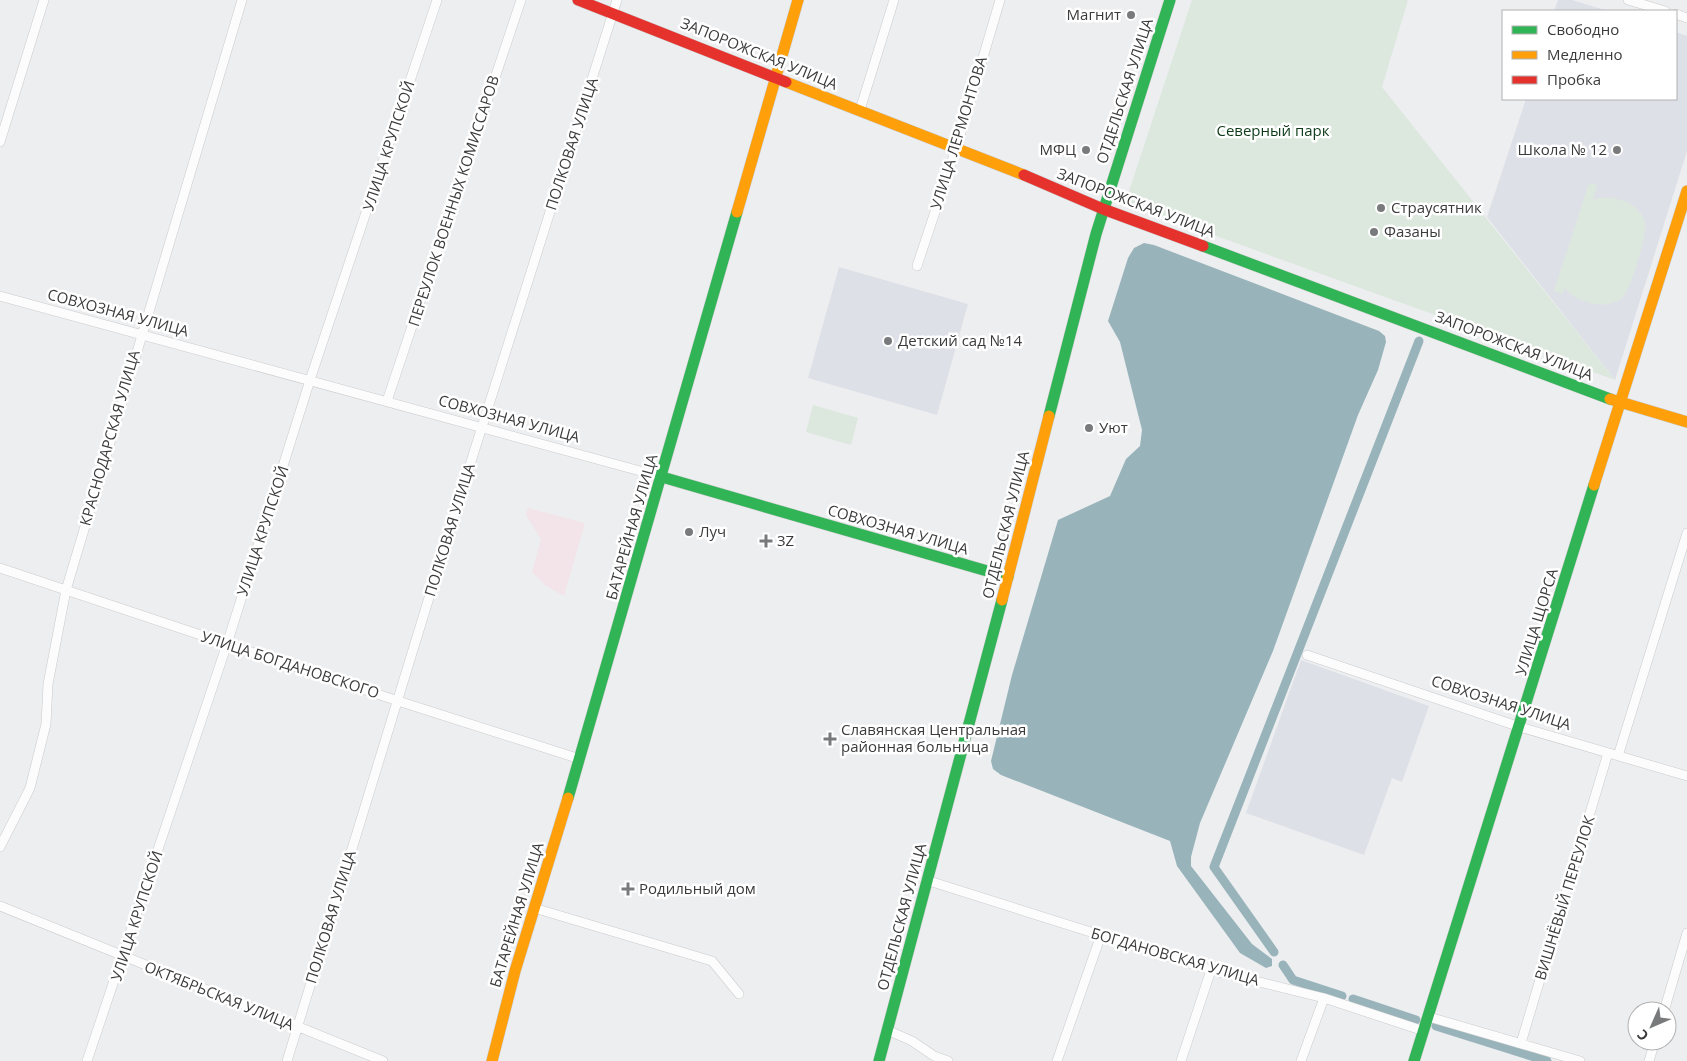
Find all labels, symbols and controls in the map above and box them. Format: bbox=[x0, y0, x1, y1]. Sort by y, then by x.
place label: Магнит bbox=[1067, 4, 1121, 24]
marker: Магнит bbox=[1125, 9, 1137, 21]
legend bbox=[1502, 10, 1677, 100]
street label: ЗАПОРОЖСКАЯ УЛИЦА bbox=[678, 12, 841, 94]
street label: ОТДЕЛЬСКАЯ УЛИЦА bbox=[1091, 15, 1157, 166]
text: Свободно bbox=[1547, 19, 1619, 39]
text: Медленно bbox=[1547, 44, 1623, 64]
street label: УЛИЦА ЛЕРМОНТОВА bbox=[925, 53, 991, 212]
text: Пробка bbox=[1547, 69, 1601, 89]
street label: ПЕРЕУЛОК ВОЕННЫХ КОМИССАРОВ bbox=[403, 73, 503, 329]
street label: ПОЛКОВАЯ УЛИЦА bbox=[540, 74, 602, 213]
street label: УЛИЦА КРУПСКОЙ bbox=[358, 78, 419, 213]
park label: Северный парк bbox=[1216, 120, 1330, 140]
place label: МФЦ bbox=[1039, 139, 1076, 159]
place label: Школа № 12 bbox=[1518, 139, 1607, 159]
marker: МФЦ bbox=[1080, 144, 1092, 156]
marker: Школа № 12 bbox=[1611, 144, 1623, 156]
street label: ЗАПОРОЖСКАЯ УЛИЦА bbox=[1055, 163, 1219, 242]
place label: Страусятник bbox=[1391, 197, 1482, 217]
marker: Страусятник bbox=[1375, 202, 1387, 214]
place label: Фазаны bbox=[1384, 221, 1441, 241]
marker: Фазаны bbox=[1368, 226, 1380, 238]
street label: СОВХОЗНАЯ УЛИЦА bbox=[45, 284, 192, 341]
street label: ЗАПОРОЖСКАЯ УЛИЦА bbox=[1433, 306, 1597, 385]
place label: Детский сад №14 bbox=[898, 330, 1023, 350]
marker: Детский сад №14 bbox=[882, 335, 894, 347]
street label: КРАСНОДАРСКАЯ УЛИЦА bbox=[74, 347, 144, 528]
street label: СОВХОЗНАЯ УЛИЦА bbox=[436, 390, 583, 447]
place label: Уют bbox=[1099, 417, 1128, 437]
marker: Уют bbox=[1083, 422, 1095, 434]
street label: ОТДЕЛЬСКАЯ УЛИЦА bbox=[977, 448, 1033, 601]
street label: БАТАРЕЙНАЯ УЛИЦА bbox=[601, 451, 662, 602]
street label: ПОЛКОВАЯ УЛИЦА bbox=[419, 460, 479, 599]
street label: УЛИЦА КРУПСКОЙ bbox=[232, 463, 293, 598]
street label: СОВХОЗНАЯ УЛИЦА bbox=[826, 499, 971, 559]
place label: Луч bbox=[699, 521, 726, 541]
marker: Луч bbox=[683, 526, 695, 538]
place label: 3Z bbox=[777, 530, 794, 550]
marker: 3Z bbox=[759, 534, 773, 548]
street label: УЛИЦА ЩОРСА bbox=[1510, 565, 1562, 678]
street label: УЛИЦА БОГДАНОВСКОГО bbox=[199, 626, 382, 702]
street label: СОВХОЗНАЯ УЛИЦА bbox=[1429, 670, 1574, 734]
place label: Славянская Центральная районная больница bbox=[841, 719, 1026, 756]
marker: Славянская Центральная районная больница bbox=[823, 732, 837, 746]
street label: ВИШНЁВЫЙ ПЕРЕУЛОК bbox=[1529, 812, 1599, 982]
street label: БАТАРЕЙНАЯ УЛИЦА bbox=[484, 839, 548, 990]
street label: ОТДЕЛЬСКАЯ УЛИЦА bbox=[872, 840, 930, 993]
street label: ПОЛКОВАЯ УЛИЦА bbox=[300, 847, 360, 986]
street label: УЛИЦА КРУПСКОЙ bbox=[106, 848, 167, 983]
place label: Родильный дом bbox=[639, 878, 756, 898]
marker: Родильный дом bbox=[621, 882, 635, 896]
street label: БОГДАНОВСКАЯ УЛИЦА bbox=[1089, 922, 1262, 990]
street label: ОКТЯБРЬСКАЯ УЛИЦА bbox=[142, 956, 298, 1034]
north arrow bbox=[1627, 1001, 1677, 1051]
text: С bbox=[1633, 1026, 1652, 1045]

